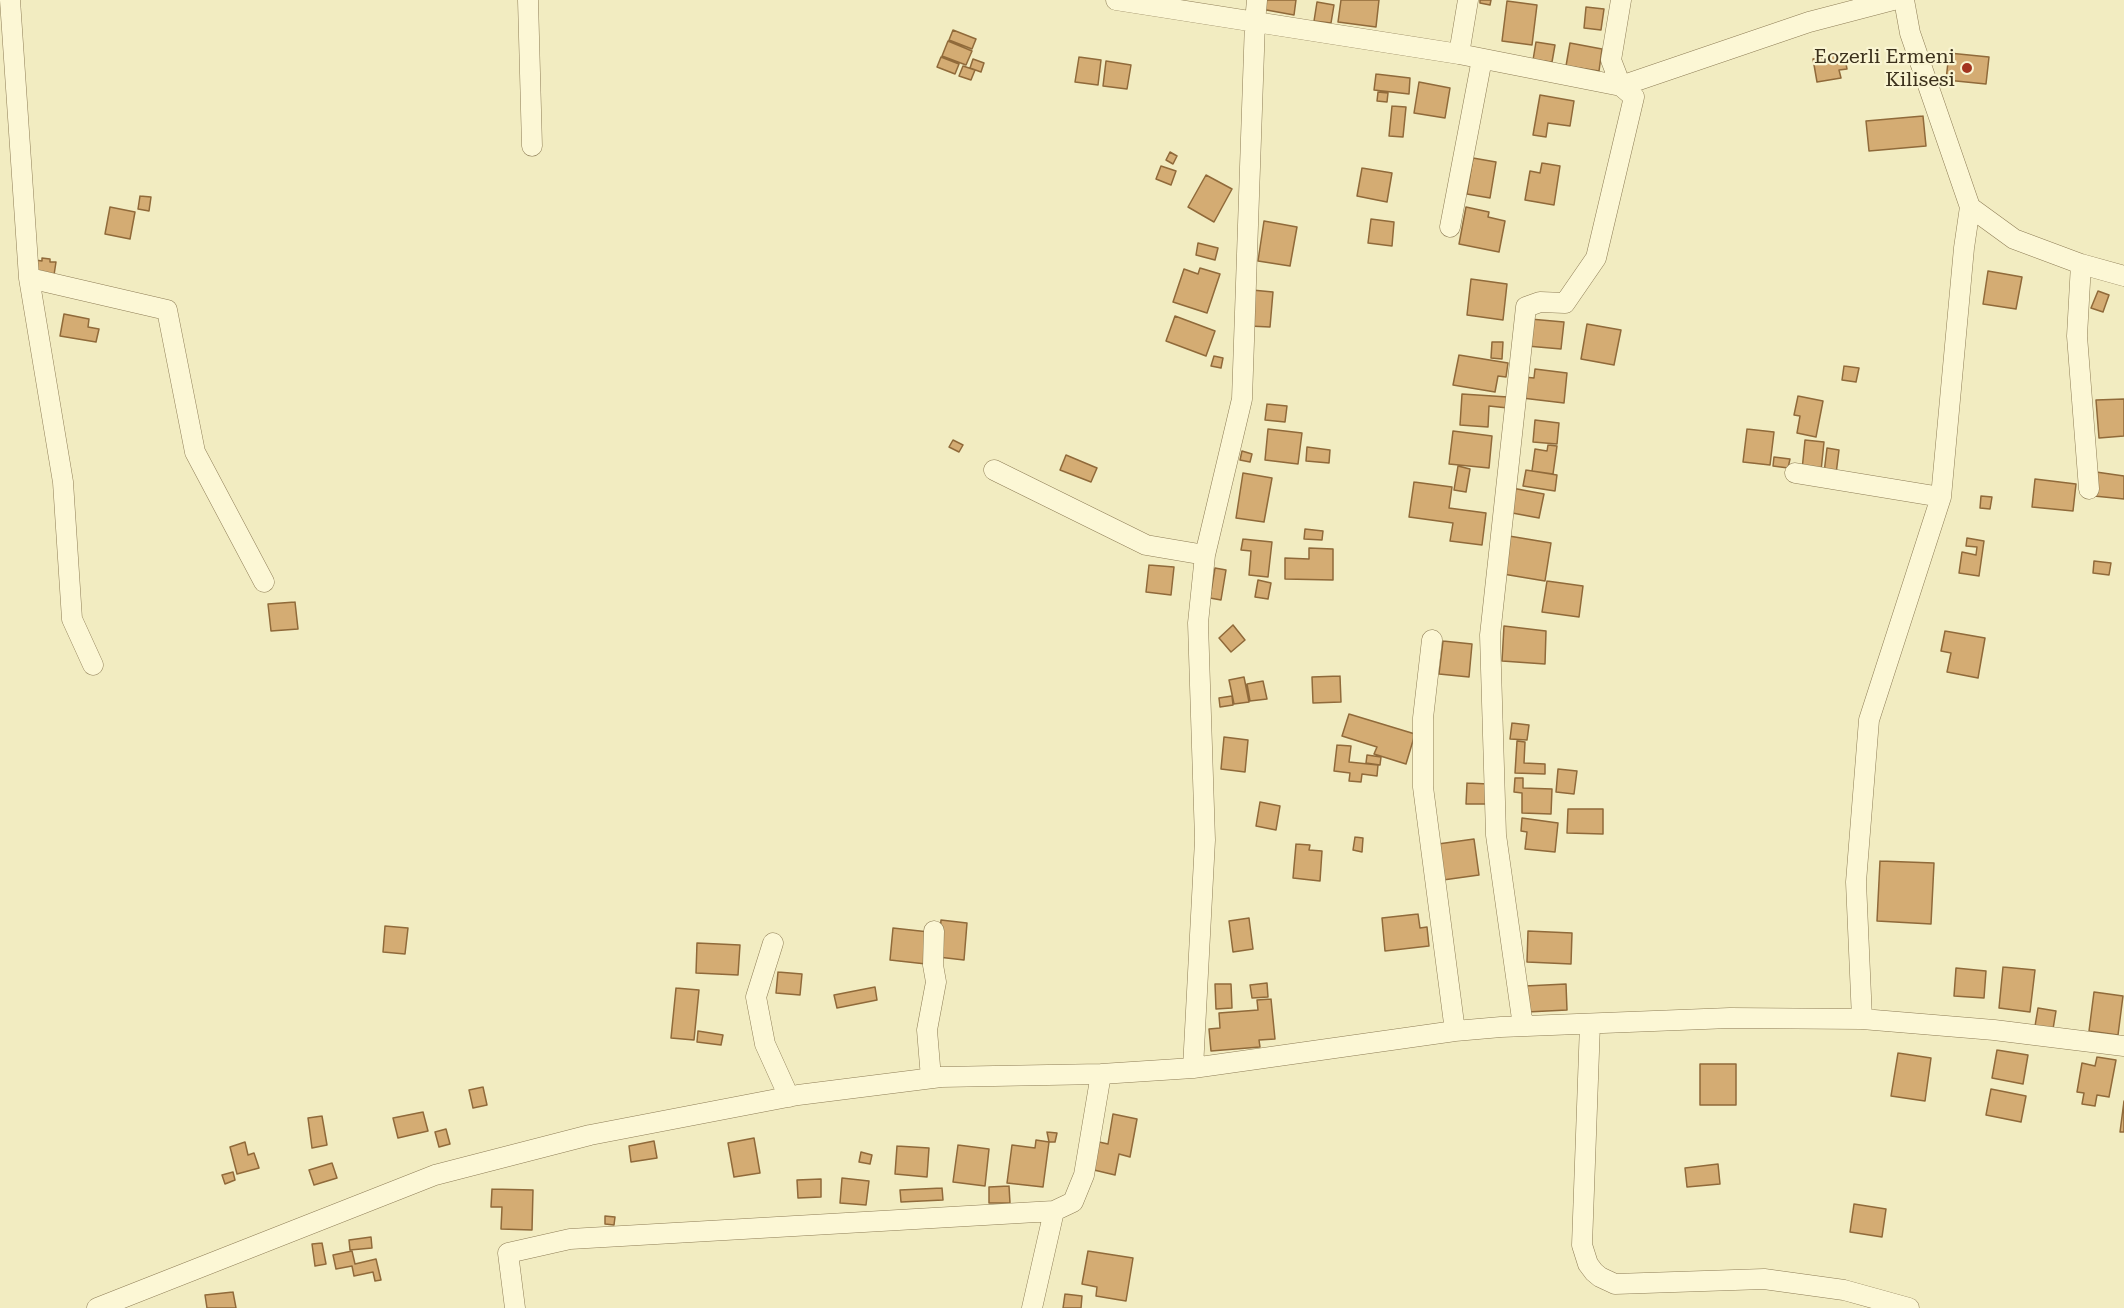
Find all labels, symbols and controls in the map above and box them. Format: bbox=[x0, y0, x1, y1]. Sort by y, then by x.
place label: Eozerli Ermeni Kilisesi bbox=[1814, 45, 1955, 92]
marker: Eozerli Ermeni Kilisesi bbox=[1960, 61, 1974, 75]

